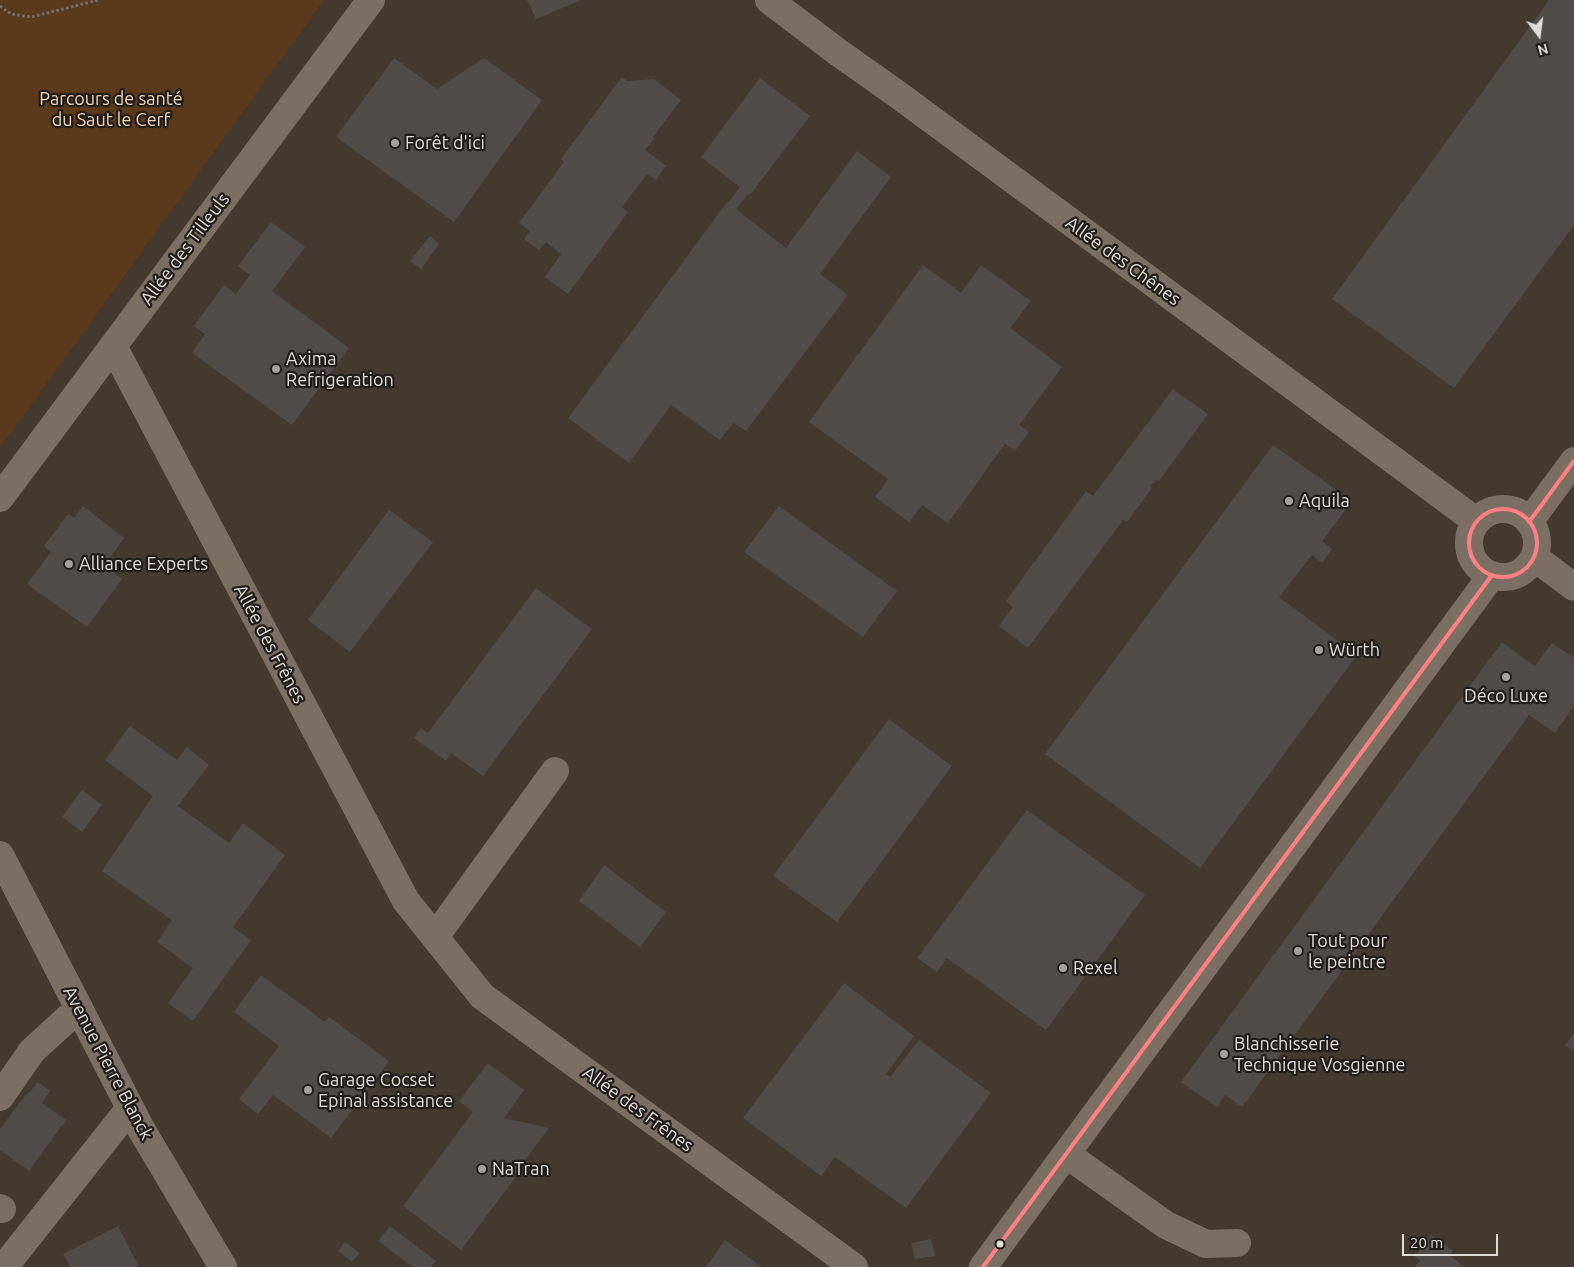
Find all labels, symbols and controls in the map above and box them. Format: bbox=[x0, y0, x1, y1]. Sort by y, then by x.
north arrow bbox=[1514, 10, 1564, 60]
text: N bbox=[1536, 40, 1550, 59]
park label: Parcours de santé du Saut le Cerf bbox=[39, 88, 183, 130]
place label: Forêt d'ici bbox=[405, 132, 485, 154]
marker: Forêt d'ici bbox=[389, 137, 401, 149]
street label: Allée des Tilleuls bbox=[136, 189, 234, 309]
street label: Allée des Chênes bbox=[1061, 212, 1185, 310]
place label: Axima Refrigeration bbox=[286, 348, 394, 390]
marker: Axima Refrigeration bbox=[270, 363, 282, 375]
place label: Aquila bbox=[1299, 490, 1350, 512]
marker: Aquila bbox=[1283, 495, 1295, 507]
place label: Alliance Experts bbox=[79, 553, 208, 575]
marker: Alliance Experts bbox=[63, 558, 75, 570]
street label: Allée des Frênes bbox=[230, 581, 310, 707]
place label: Würth bbox=[1329, 639, 1380, 661]
marker: Würth bbox=[1313, 644, 1325, 656]
marker: Déco Luxe bbox=[1500, 671, 1512, 683]
place label: Déco Luxe bbox=[1464, 685, 1548, 707]
place label: Tout pour le peintre bbox=[1308, 930, 1387, 972]
marker: Tout pour le peintre bbox=[1292, 945, 1304, 957]
place label: Rexel bbox=[1073, 957, 1118, 979]
marker: Rexel bbox=[1057, 962, 1069, 974]
street label: Avenue Pierre Blanck bbox=[58, 983, 158, 1143]
place label: Blanchisserie Technique Vosgienne bbox=[1234, 1033, 1406, 1076]
marker: Blanchisserie Technique Vosgienne bbox=[1218, 1048, 1230, 1060]
street label: Allée des Frênes bbox=[578, 1062, 698, 1156]
place label: Garage Cocset Epinal assistance bbox=[318, 1069, 453, 1112]
marker: Garage Cocset Epinal assistance bbox=[302, 1084, 314, 1096]
place label: NaTran bbox=[492, 1158, 550, 1180]
marker: NaTran bbox=[476, 1163, 488, 1175]
scale bar bbox=[1404, 1224, 1500, 1256]
text: 20 m bbox=[1410, 1234, 1443, 1251]
unlabelled marker bbox=[995, 1239, 1005, 1249]

